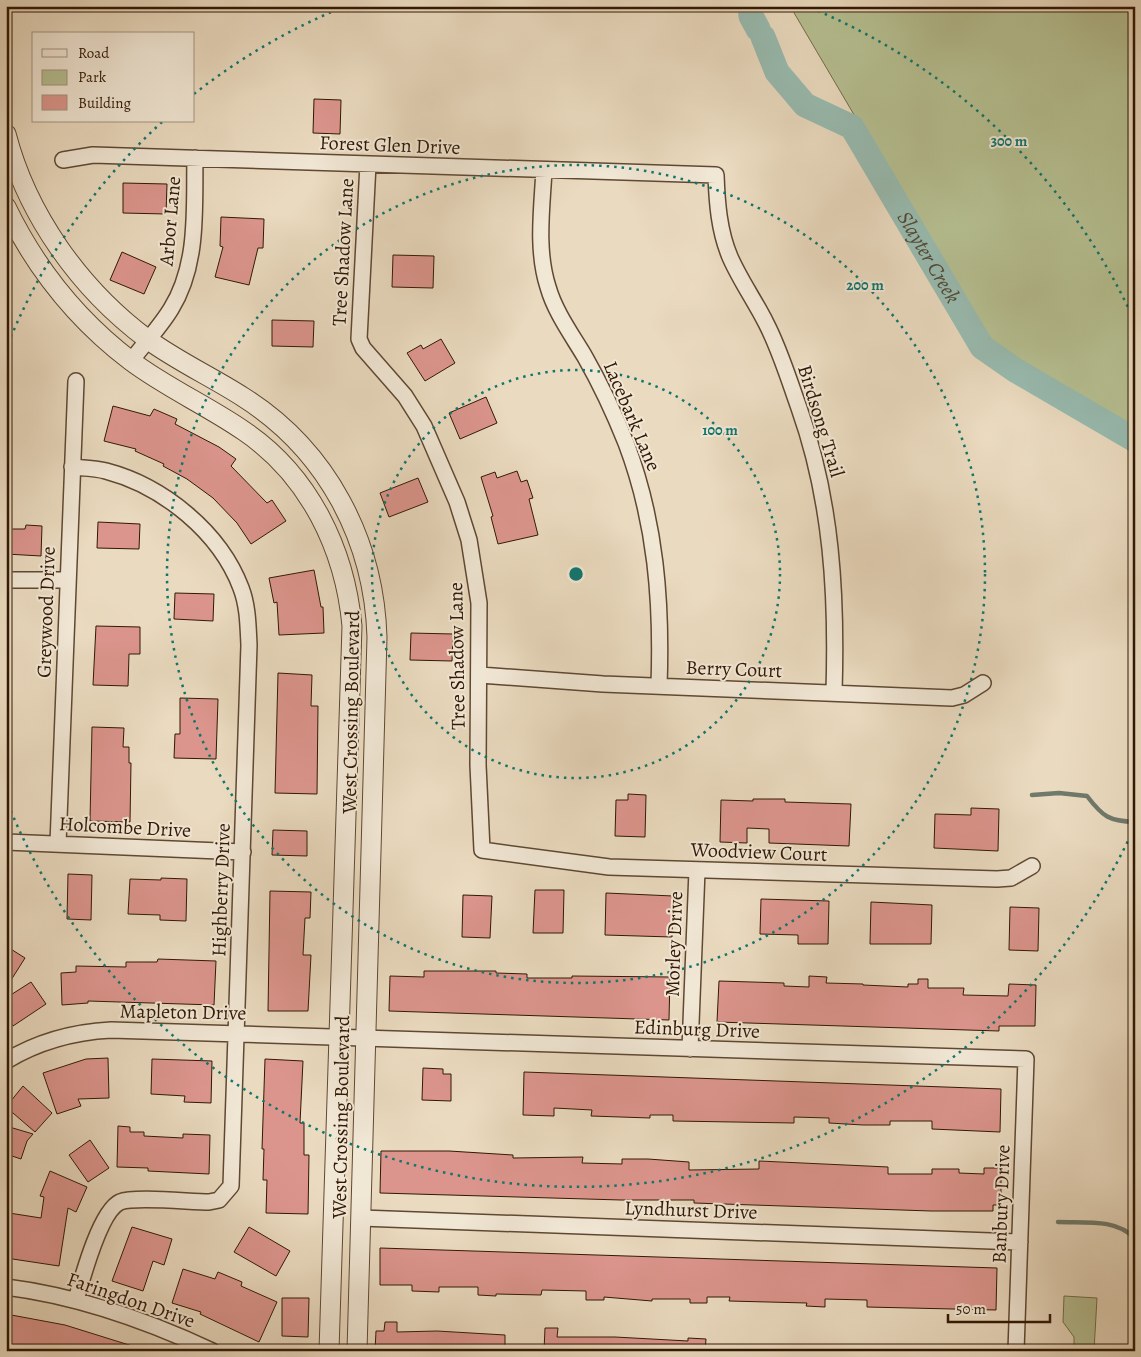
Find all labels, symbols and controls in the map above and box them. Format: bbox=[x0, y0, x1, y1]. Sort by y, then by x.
legend bbox=[32, 32, 195, 122]
text: Road bbox=[78, 43, 110, 63]
text: Park bbox=[78, 67, 107, 87]
text: Building bbox=[78, 93, 131, 113]
street label: Forest Glen Drive bbox=[319, 129, 461, 161]
text: 300 m bbox=[991, 131, 1028, 151]
street label: Arbor Lane bbox=[153, 175, 187, 268]
street label: Tree Shadow Lane bbox=[326, 177, 360, 327]
water label: Slayter Creek bbox=[891, 206, 967, 308]
text: 200 m bbox=[846, 275, 884, 295]
street label: Lacebark Lane bbox=[597, 357, 667, 475]
street label: Birdsong Trail bbox=[791, 362, 851, 481]
text: 100 m bbox=[702, 420, 738, 440]
street label: Greywood Drive bbox=[30, 546, 62, 678]
centre of rings bbox=[567, 565, 585, 583]
street label: Tree Shadow Lane bbox=[442, 582, 472, 730]
street label: West Crossing Boulevard bbox=[336, 610, 366, 815]
street label: Berry Court bbox=[685, 654, 783, 684]
street label: Holcombe Drive bbox=[58, 810, 192, 844]
street label: Highberry Drive bbox=[205, 823, 237, 957]
street label: Woodview Court bbox=[689, 836, 828, 868]
street label: Morley Drive bbox=[659, 891, 689, 997]
street label: Mapleton Drive bbox=[119, 997, 247, 1027]
street label: Edinburg Drive bbox=[633, 1013, 761, 1045]
street label: West Crossing Boulevard bbox=[326, 1015, 356, 1220]
street label: Banbury Drive bbox=[985, 1144, 1017, 1264]
street label: Lyndhurst Drive bbox=[624, 1194, 758, 1226]
street label: Faringdon Drive bbox=[63, 1266, 199, 1335]
scale bar bbox=[948, 1292, 1051, 1324]
text: 50 m bbox=[956, 1299, 986, 1319]

